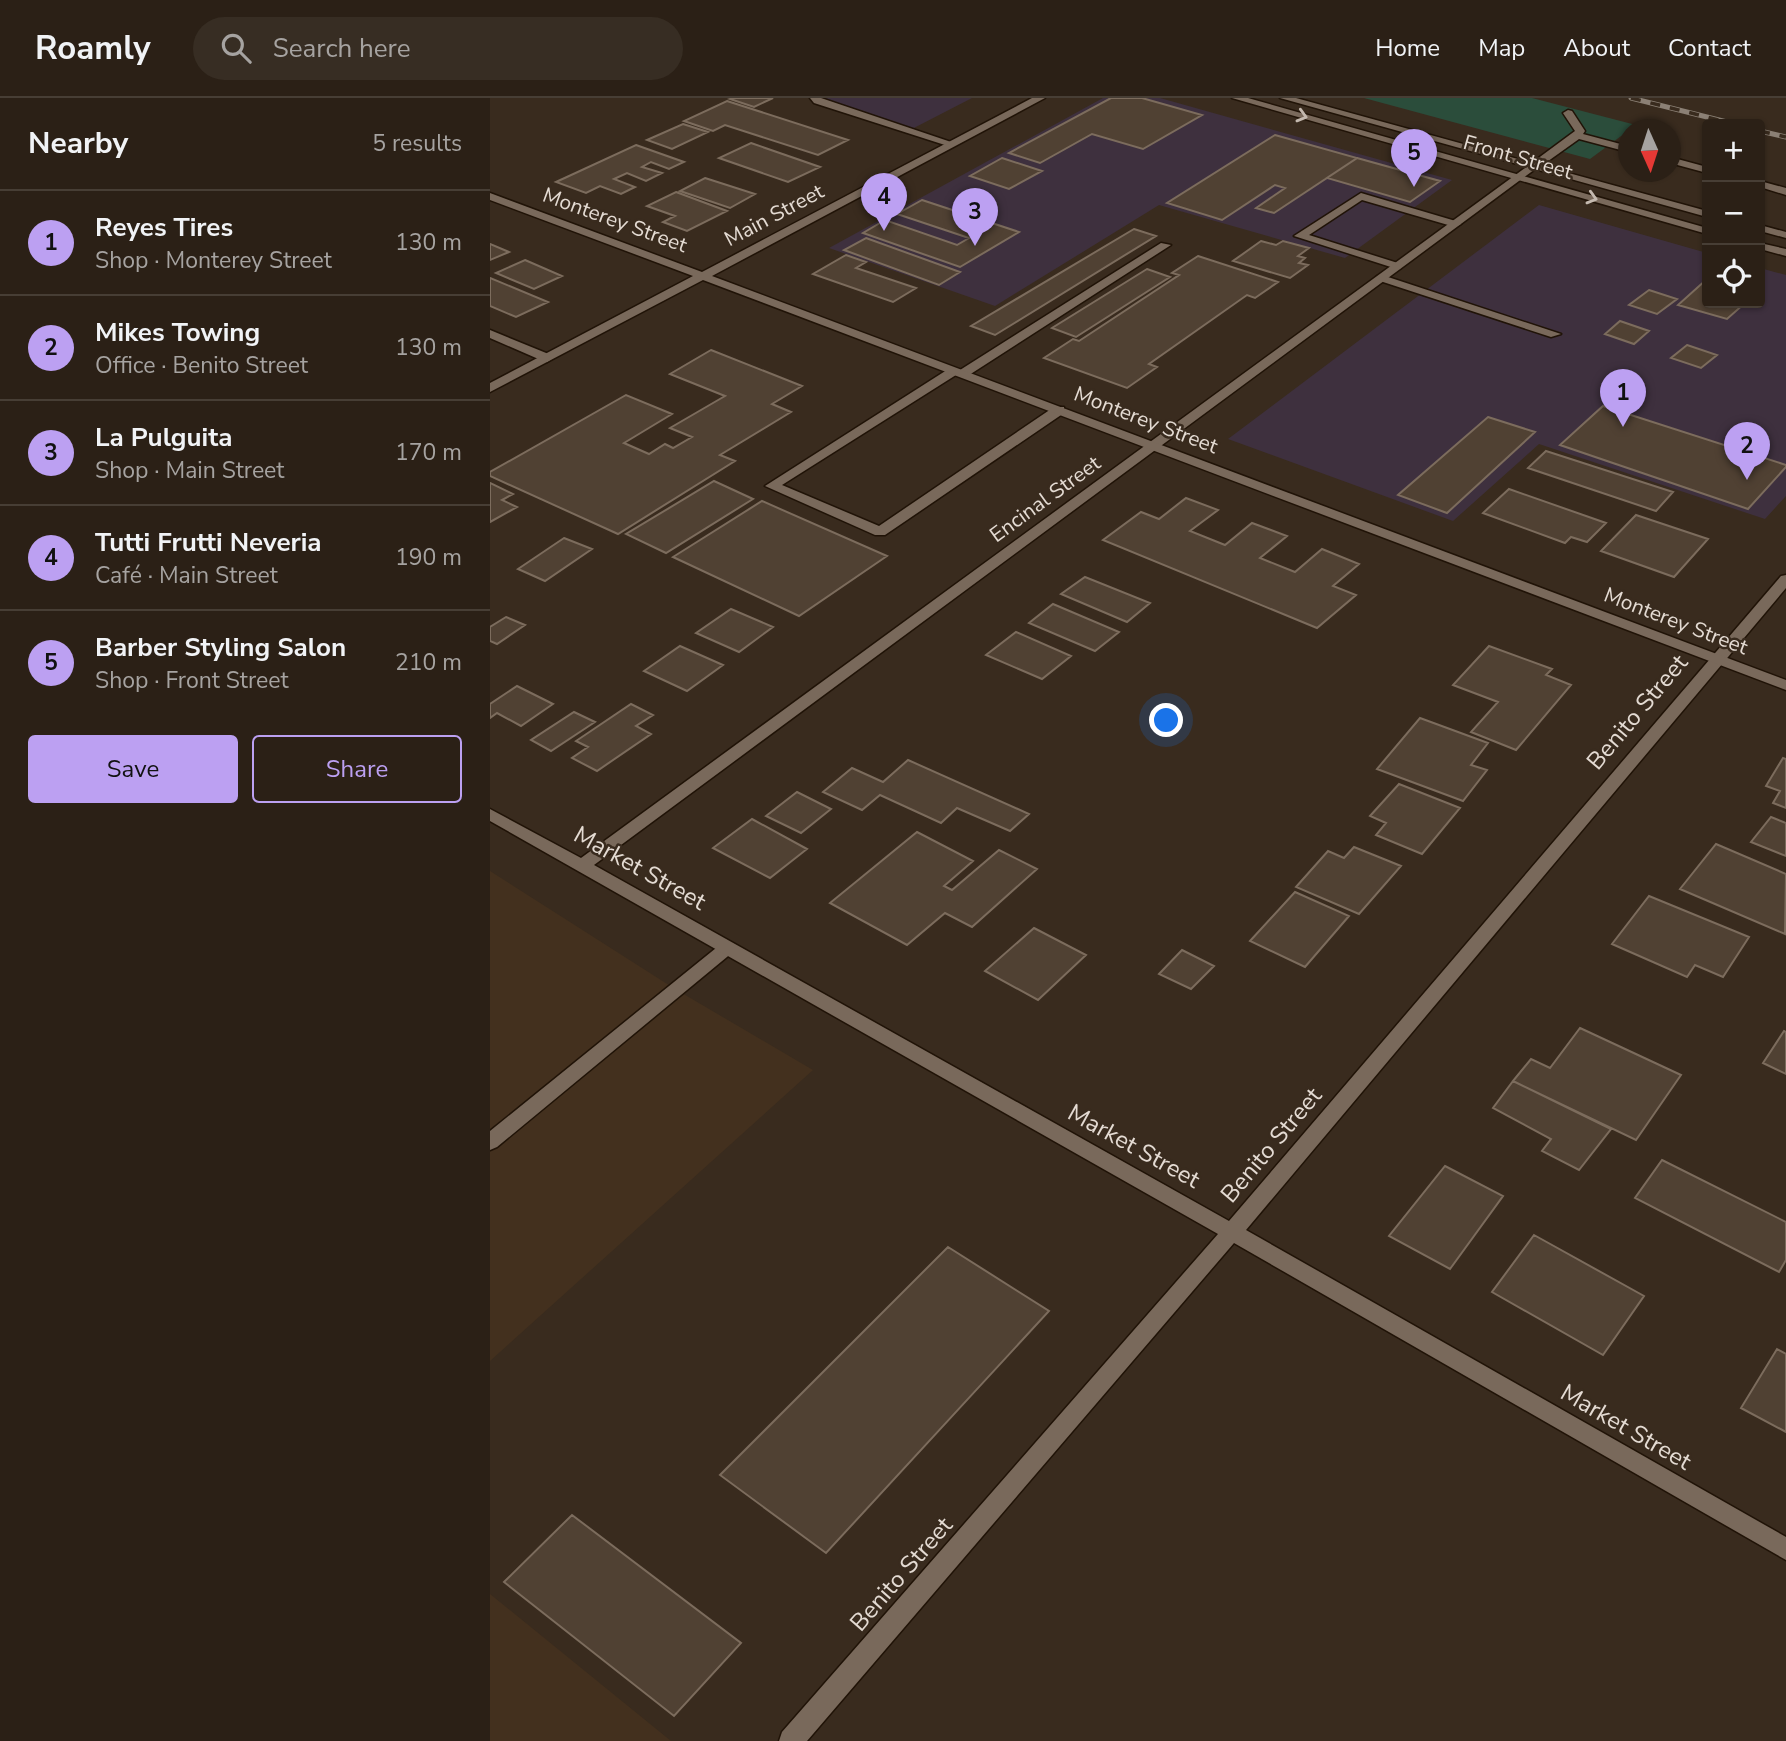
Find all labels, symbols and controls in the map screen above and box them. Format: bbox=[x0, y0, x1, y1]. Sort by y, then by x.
search box bbox=[193, 17, 683, 80]
text: Roamly bbox=[35, 26, 151, 71]
icon: search bbox=[217, 29, 255, 67]
text: Search here bbox=[273, 31, 410, 66]
text: Home bbox=[1375, 32, 1440, 64]
text: Map bbox=[1478, 32, 1525, 64]
text: About bbox=[1563, 32, 1630, 64]
text: Contact bbox=[1668, 32, 1751, 64]
one-way arrow bbox=[1296, 108, 1308, 123]
north arrow bbox=[1618, 119, 1681, 182]
map controls bbox=[1702, 119, 1765, 308]
button: + bbox=[1702, 119, 1765, 182]
text: Nearby bbox=[28, 123, 128, 164]
text: 5 results bbox=[372, 128, 462, 159]
street label: Front Street bbox=[1460, 128, 1576, 186]
pin: 5 bbox=[1391, 129, 1437, 187]
pin: 4 bbox=[861, 173, 907, 231]
street label: Main Street bbox=[719, 177, 829, 253]
street label: Monterey Street bbox=[539, 181, 692, 259]
button: − bbox=[1702, 182, 1765, 245]
pin: 3 bbox=[952, 188, 998, 246]
one-way arrow bbox=[1586, 189, 1598, 204]
text: Reyes Tires bbox=[95, 210, 233, 245]
text: 1 bbox=[44, 227, 58, 258]
text: 130 m bbox=[395, 227, 462, 258]
text: Shop · Monterey Street bbox=[95, 245, 332, 276]
button: locate bbox=[1702, 245, 1765, 308]
text: Mikes Towing bbox=[95, 315, 260, 350]
text: 2 bbox=[44, 332, 58, 363]
text: 130 m bbox=[395, 332, 462, 363]
text: Office · Benito Street bbox=[95, 350, 308, 381]
pin: 1 bbox=[1600, 369, 1646, 427]
street label: Monterey Street bbox=[1070, 380, 1223, 461]
text: La Pulguita bbox=[95, 420, 232, 455]
pin: 2 bbox=[1724, 422, 1770, 480]
text: 3 bbox=[44, 437, 58, 468]
text: 170 m bbox=[395, 437, 462, 468]
street label: Encinal Street bbox=[984, 449, 1107, 549]
text: Shop · Main Street bbox=[95, 455, 284, 486]
text: Tutti Frutti Neveria bbox=[95, 525, 322, 560]
text: 4 bbox=[44, 542, 58, 573]
text: 190 m bbox=[395, 542, 462, 573]
text: Café · Main Street bbox=[95, 560, 278, 591]
street label: Monterey Street bbox=[1600, 581, 1753, 662]
text: Barber Styling Salon bbox=[95, 630, 346, 665]
text: 5 bbox=[44, 647, 58, 678]
text: 210 m bbox=[395, 647, 462, 678]
street label: Benito Street bbox=[1579, 647, 1695, 776]
text: Shop · Front Street bbox=[95, 665, 289, 696]
your location bbox=[1149, 703, 1183, 737]
button: Save bbox=[28, 735, 238, 803]
button: Share bbox=[252, 735, 462, 803]
street label: Market Street bbox=[568, 819, 712, 918]
street label: Benito Street bbox=[1213, 1080, 1329, 1209]
street label: Market Street bbox=[1062, 1097, 1206, 1196]
street label: Market Street bbox=[1555, 1377, 1698, 1478]
street label: Benito Street bbox=[843, 1510, 960, 1638]

